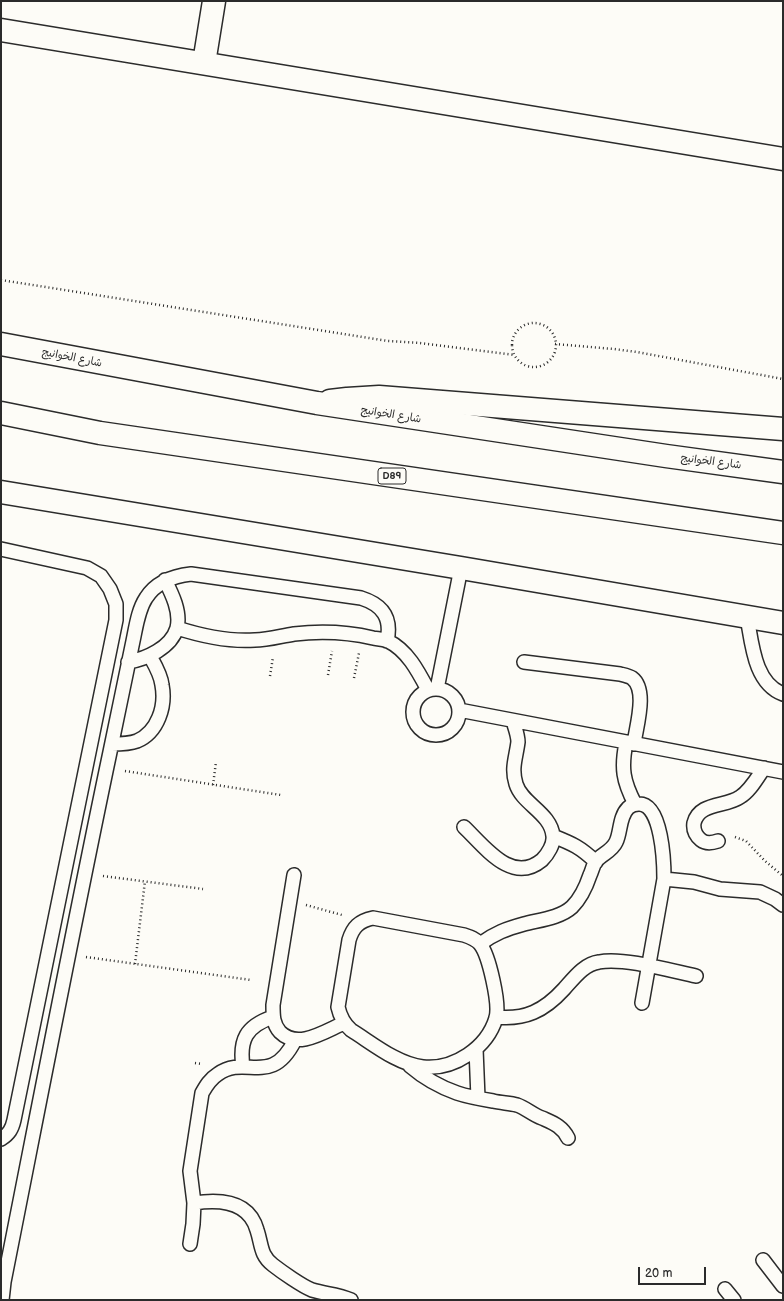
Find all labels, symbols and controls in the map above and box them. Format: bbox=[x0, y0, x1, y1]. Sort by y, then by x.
street label: شارع الخوانيج bbox=[41, 346, 103, 370]
street label: شارع الخوانيج bbox=[360, 404, 422, 426]
street label: شارع الخوانيج bbox=[680, 452, 742, 472]
road number: D89 bbox=[378, 468, 406, 484]
scale bar bbox=[640, 1259, 708, 1285]
text: 20 m bbox=[645, 1266, 672, 1281]

